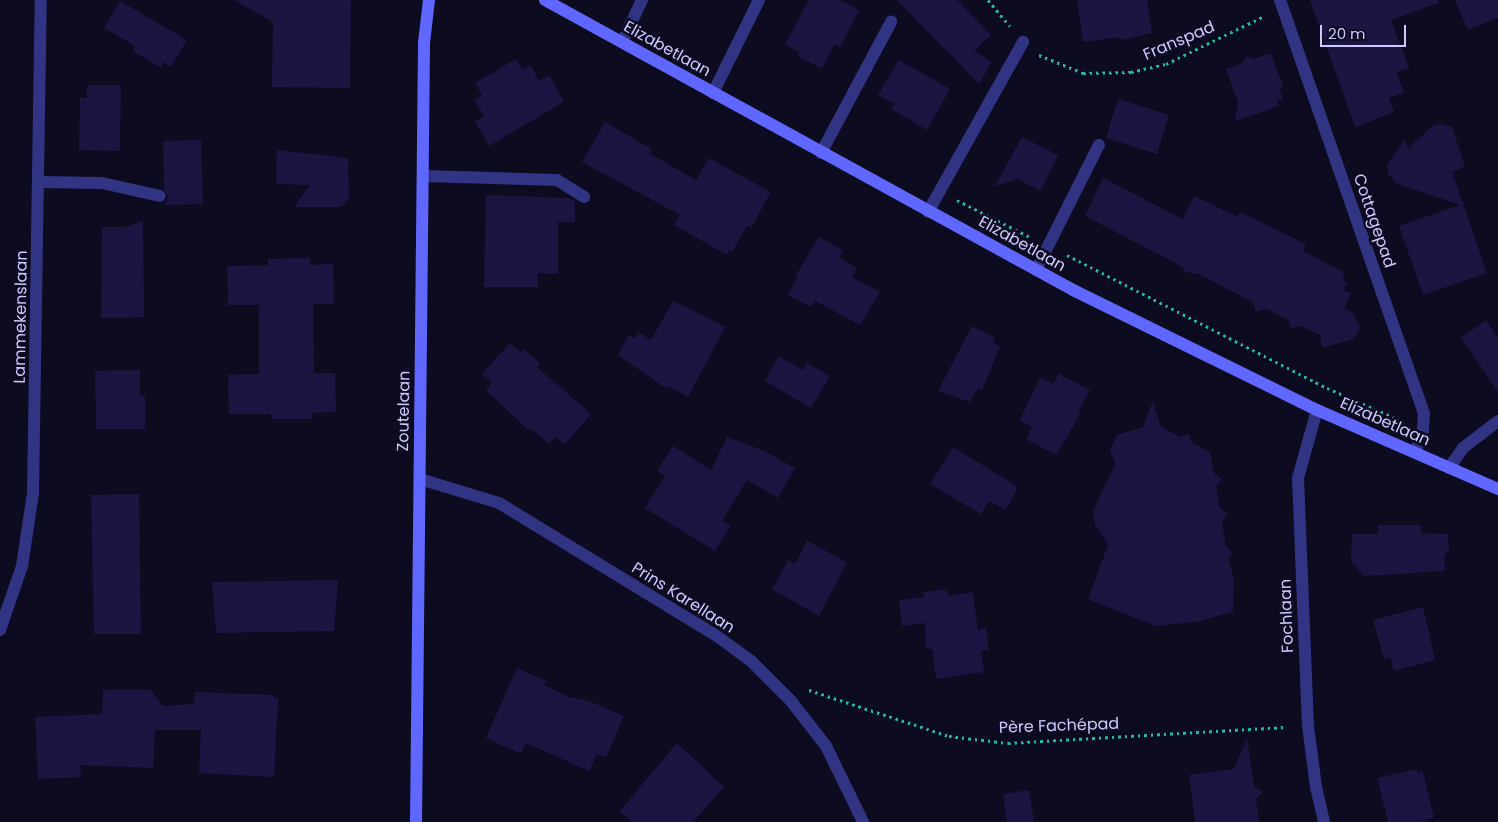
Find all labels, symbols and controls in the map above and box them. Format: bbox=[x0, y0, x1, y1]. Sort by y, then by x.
scale bar bbox=[1323, 15, 1409, 47]
street label: Elizabetlaan bbox=[620, 17, 714, 81]
street label: Franspad bbox=[1140, 17, 1218, 65]
text: 20 m bbox=[1328, 23, 1366, 44]
street label: Cottagepad bbox=[1349, 171, 1399, 271]
street label: Elizabetlaan bbox=[975, 212, 1069, 276]
street label: Lammekenslaan bbox=[10, 250, 32, 384]
street label: Zoutelaan bbox=[394, 370, 414, 452]
street label: Elizabetlaan bbox=[1337, 394, 1433, 450]
street label: Prins Karellaan bbox=[628, 559, 738, 637]
street label: Fochlaan bbox=[1276, 579, 1298, 653]
street label: Père Fachépad bbox=[998, 714, 1120, 738]

